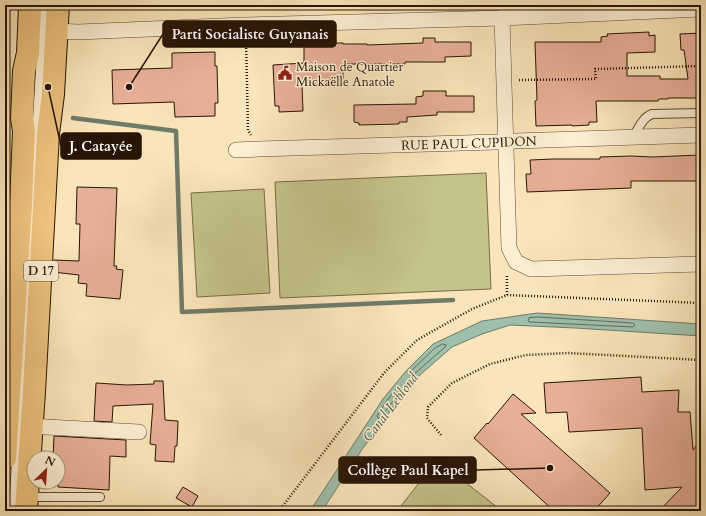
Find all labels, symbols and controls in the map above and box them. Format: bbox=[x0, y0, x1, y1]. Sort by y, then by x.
callout: Parti Socialiste Guyanais bbox=[163, 21, 336, 47]
text: Parti Socialiste Guyanais bbox=[172, 25, 328, 44]
place label: Maison de Quartier Mickaëlle Anatole bbox=[296, 58, 403, 91]
public building icon: Maison de Quartier Mickaëlle Anatole bbox=[277, 65, 293, 81]
street label: RUE PAUL CUPIDON bbox=[401, 132, 537, 155]
callout: J. Catayée bbox=[61, 133, 141, 159]
text: J. Catayée bbox=[67, 137, 133, 156]
road number: D 17 bbox=[24, 261, 58, 281]
water label: Canal Leblond bbox=[358, 368, 423, 446]
north arrow bbox=[26, 450, 66, 490]
text: N bbox=[43, 453, 58, 470]
callout: Collège Paul Kapel bbox=[339, 457, 476, 483]
text: Collège Paul Kapel bbox=[347, 461, 469, 480]

